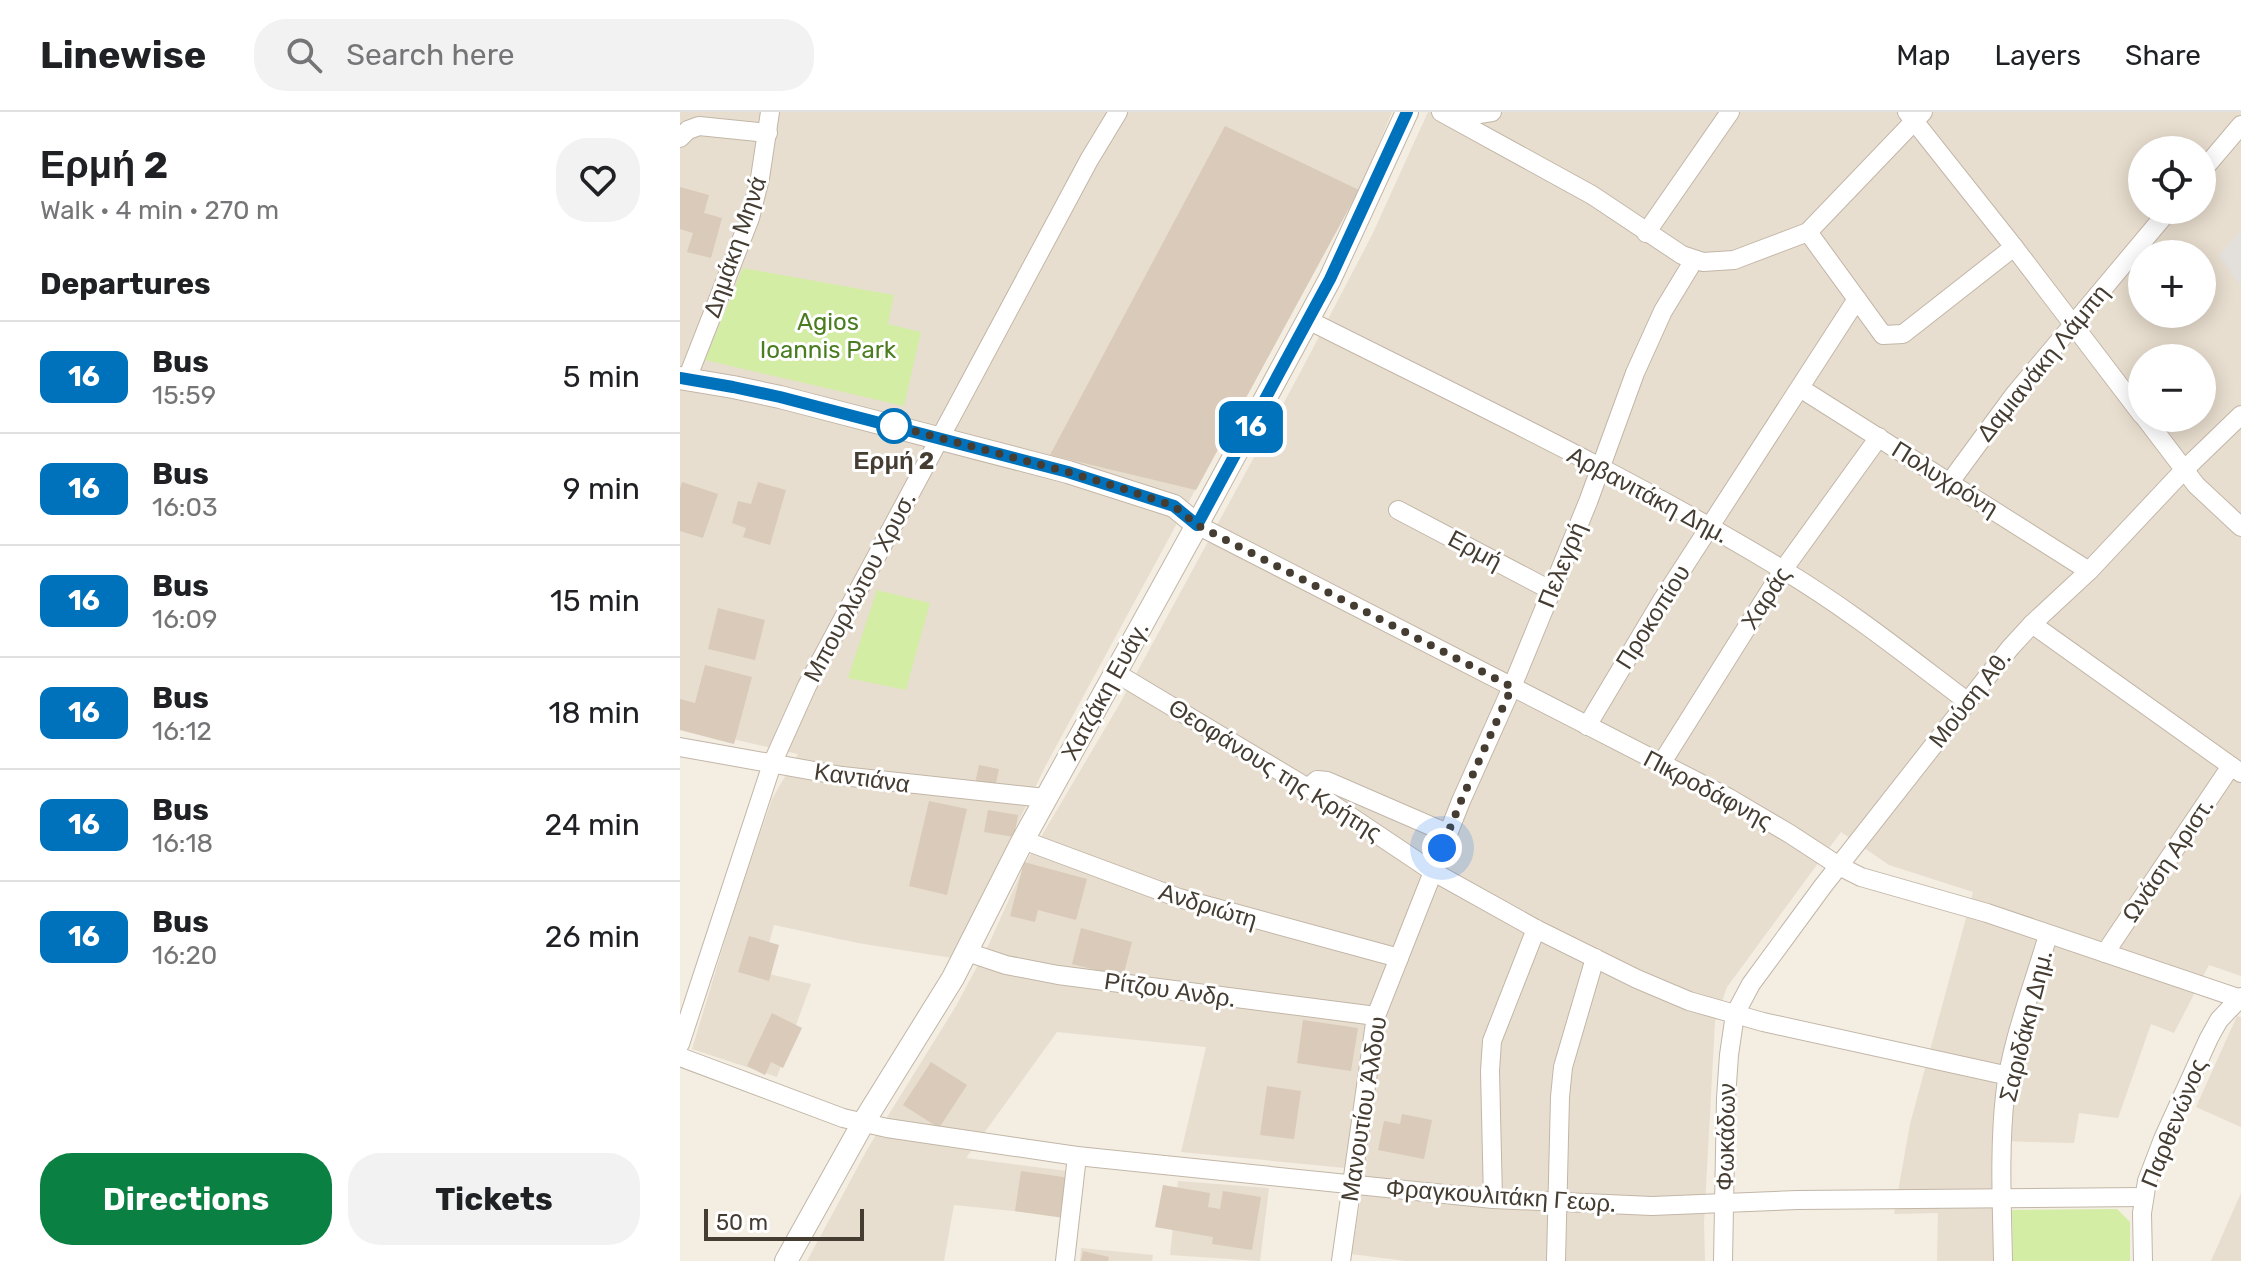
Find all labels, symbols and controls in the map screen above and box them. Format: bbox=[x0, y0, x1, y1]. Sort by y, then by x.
search box bbox=[254, 19, 814, 91]
text: Linewise bbox=[40, 32, 206, 78]
icon: search bbox=[282, 33, 326, 77]
text: Search here bbox=[346, 37, 515, 73]
text: Map bbox=[1896, 39, 1951, 72]
text: Layers bbox=[1995, 39, 2081, 72]
text: Share bbox=[2125, 39, 2201, 72]
map controls bbox=[2128, 136, 2216, 432]
button: locate bbox=[2128, 136, 2216, 224]
button: heart bbox=[556, 138, 640, 222]
text: Ερμή 2 bbox=[40, 142, 168, 188]
street label: Δημάκη Μηνά bbox=[698, 173, 772, 321]
text: Walk · 4 min · 270 m bbox=[40, 195, 279, 226]
button: + bbox=[2128, 240, 2216, 328]
text: Departures bbox=[40, 266, 211, 302]
street label: Δαμιανάκη Λάμπη bbox=[1971, 279, 2115, 447]
park label: Agios Ioannis Park bbox=[760, 308, 897, 364]
text: Bus bbox=[152, 344, 209, 380]
button: − bbox=[2128, 344, 2216, 432]
text: 5 min bbox=[563, 359, 640, 395]
text: 16 bbox=[68, 360, 100, 393]
text: 15:59 bbox=[152, 380, 216, 411]
line badge: 16 bbox=[1215, 401, 1287, 453]
marker: Ερμή 2 bbox=[877, 409, 911, 443]
text: 16 bbox=[1235, 410, 1267, 443]
street label: Πολυχρόνη bbox=[1887, 435, 2003, 523]
street label: Αρβανιτάκη Δημ. bbox=[1563, 441, 1733, 549]
place label: Ερμή 2 bbox=[854, 447, 934, 475]
text: Bus bbox=[152, 456, 209, 492]
text: 9 min bbox=[563, 471, 640, 507]
text: 16 bbox=[68, 472, 100, 505]
street label: Μπουρλώτου Χρυσ. bbox=[798, 487, 922, 687]
text: 16:03 bbox=[152, 492, 218, 523]
street label: Πελεγρή bbox=[1532, 518, 1592, 612]
street label: Ερμή bbox=[1443, 524, 1507, 576]
street label: Προκοπίου bbox=[1610, 560, 1696, 674]
street label: Χαράς bbox=[1735, 561, 1797, 635]
text: Bus bbox=[152, 568, 209, 604]
text: 15 min bbox=[550, 583, 640, 619]
text: 16 bbox=[68, 584, 100, 617]
text: 16:09 bbox=[152, 604, 217, 635]
street label: Χατζάκη Ευάγ. bbox=[1055, 617, 1155, 765]
street label: Μούση Αθ. bbox=[1923, 645, 2017, 753]
text: Bus bbox=[152, 680, 209, 716]
street label: Θεοφάνους της Κρήτης bbox=[1163, 693, 1387, 847]
text: 18 min bbox=[549, 695, 640, 731]
text: 16 bbox=[68, 696, 100, 729]
text: 16:12 bbox=[152, 716, 212, 747]
street label: Πικροδάφνης bbox=[1639, 744, 1777, 836]
street label: Καντιάνα bbox=[812, 757, 912, 799]
text: Bus bbox=[152, 792, 209, 828]
street label: Ωνάση Αριστ. bbox=[2116, 793, 2220, 927]
text: 24 min bbox=[545, 807, 640, 843]
text: 16 bbox=[68, 808, 100, 841]
text: 16:18 bbox=[152, 828, 213, 859]
your location bbox=[1422, 828, 1462, 868]
street label: Ανδριώτη bbox=[1156, 878, 1260, 934]
text: Bus bbox=[152, 904, 209, 940]
text: 26 min bbox=[545, 919, 640, 955]
text: 16 bbox=[68, 920, 100, 953]
text: 16:20 bbox=[152, 940, 217, 971]
street label: Σαριδάκη Δημ. bbox=[1994, 947, 2058, 1105]
street label: Ρίτζου Ανδρ. bbox=[1102, 967, 1238, 1013]
street label: Μανουτίου Άλδου bbox=[1336, 1014, 1392, 1204]
street label: Παρθενώνος bbox=[2135, 1054, 2213, 1192]
street label: Φωκάδων bbox=[1711, 1083, 1741, 1191]
button: Directions bbox=[40, 1153, 332, 1245]
button: Tickets bbox=[348, 1153, 640, 1245]
street label: Φραγκουλιτάκη Γεωρ. bbox=[1385, 1174, 1617, 1218]
scale bar bbox=[704, 1205, 864, 1241]
text: 50 m bbox=[716, 1209, 768, 1236]

